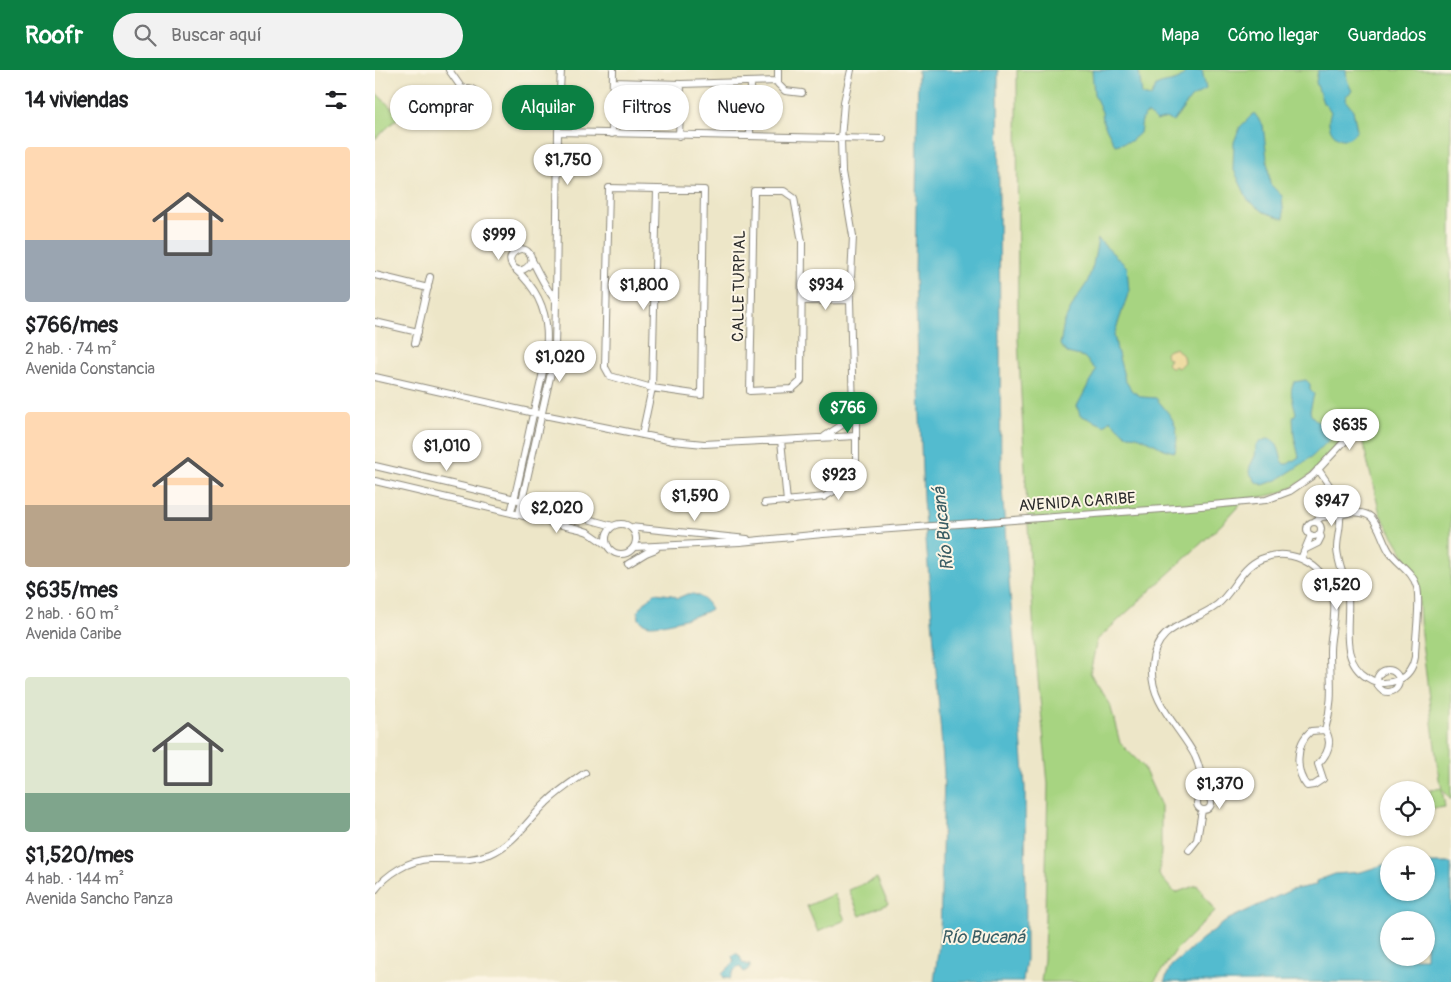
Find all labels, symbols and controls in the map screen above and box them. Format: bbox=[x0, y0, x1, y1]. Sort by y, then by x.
search box bbox=[113, 13, 463, 58]
text: Roofr bbox=[25, 21, 83, 50]
icon: search bbox=[131, 21, 159, 49]
text: Buscar aquí bbox=[171, 23, 262, 47]
text: Mapa bbox=[1161, 24, 1199, 47]
text: Cómo llegar bbox=[1227, 24, 1319, 47]
text: Guardados bbox=[1347, 24, 1426, 47]
chip: Comprar bbox=[390, 85, 492, 130]
chip: Alquilar bbox=[502, 85, 594, 130]
chip: Filtros bbox=[604, 85, 689, 130]
chip: Nuevo bbox=[699, 85, 783, 130]
icon: filters bbox=[322, 86, 350, 114]
text: 14 viviendas bbox=[25, 87, 128, 114]
pin: $1,750 bbox=[527, 144, 609, 186]
text: $1,750 bbox=[544, 150, 592, 170]
icon: home bbox=[143, 179, 233, 269]
pin: $999 bbox=[469, 218, 529, 261]
text: $999 bbox=[482, 225, 516, 245]
street label: CALLE TURPIAL bbox=[728, 230, 750, 342]
pin: $1,800 bbox=[603, 268, 685, 311]
pin: $934 bbox=[796, 268, 856, 311]
text: $1,800 bbox=[620, 275, 668, 295]
text: $934 bbox=[808, 275, 844, 295]
text: $766/mes bbox=[25, 312, 118, 339]
text: 2 hab. · 74 m² bbox=[25, 339, 117, 359]
pin: $1,020 bbox=[519, 340, 601, 383]
text: $1,020 bbox=[535, 347, 585, 367]
text: Avenida Constancia bbox=[25, 359, 155, 379]
pin: $766 bbox=[818, 392, 878, 434]
text: $766 bbox=[830, 398, 866, 418]
pin: $635 bbox=[1320, 408, 1380, 451]
text: $635 bbox=[1332, 415, 1368, 435]
pin: $1,010 bbox=[406, 430, 488, 472]
text: $1,010 bbox=[423, 436, 471, 456]
icon: home bbox=[143, 444, 233, 534]
pin: $923 bbox=[809, 458, 869, 501]
text: $923 bbox=[822, 465, 856, 485]
pin: $1,590 bbox=[654, 480, 736, 522]
water label: Río Bucaná bbox=[928, 484, 959, 572]
pin: $947 bbox=[1302, 484, 1362, 527]
text: $1,590 bbox=[672, 486, 718, 506]
street label: AVENIDA CARIBE bbox=[1018, 488, 1136, 516]
text: $947 bbox=[1315, 491, 1349, 511]
pin: $2,020 bbox=[516, 492, 598, 534]
text: $2,020 bbox=[531, 498, 583, 518]
pin: $1,520 bbox=[1296, 568, 1378, 611]
text: $1,520 bbox=[1313, 575, 1361, 595]
text: $635/mes bbox=[25, 577, 118, 604]
text: 2 hab. · 60 m² bbox=[25, 604, 119, 624]
text: Avenida Caribe bbox=[25, 624, 121, 644]
icon: home bbox=[143, 709, 233, 799]
pin: $1,370 bbox=[1179, 768, 1261, 810]
text: $1,370 bbox=[1196, 774, 1244, 794]
map controls bbox=[1380, 781, 1435, 966]
button: locate bbox=[1380, 781, 1435, 836]
text: $1,520/mes bbox=[25, 842, 133, 869]
button: + bbox=[1380, 846, 1435, 901]
text: 4 hab. · 144 m² bbox=[25, 869, 124, 889]
text: Avenida Sancho Panza bbox=[25, 889, 173, 909]
button: − bbox=[1380, 911, 1435, 966]
water label: Río Bucaná bbox=[941, 926, 1027, 949]

